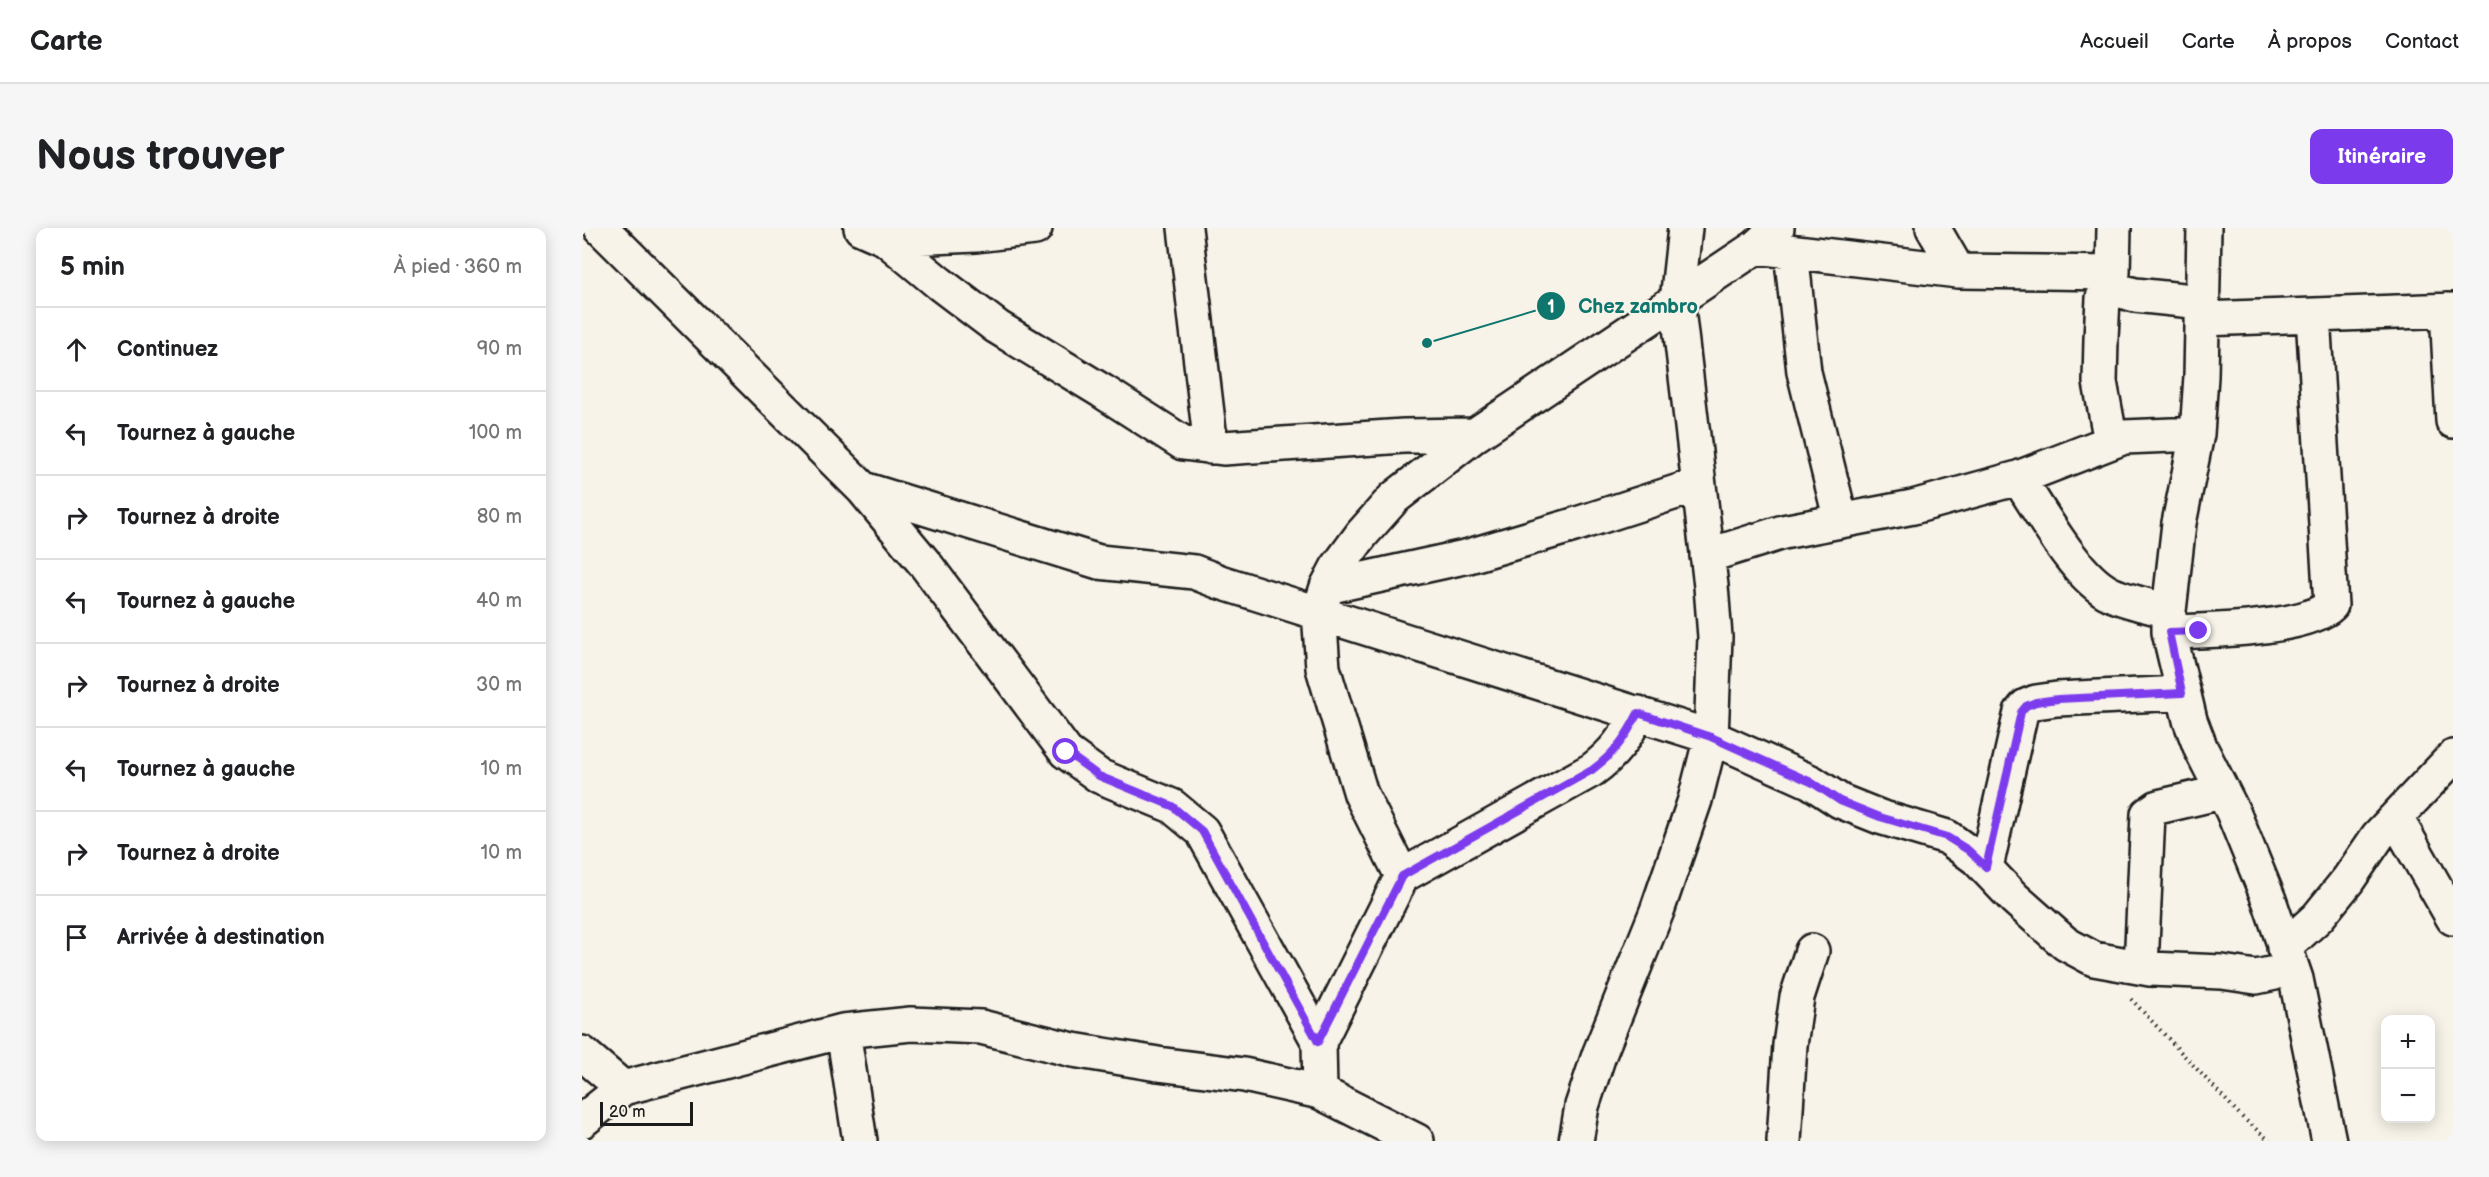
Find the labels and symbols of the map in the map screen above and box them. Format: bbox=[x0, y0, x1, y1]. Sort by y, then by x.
callout: Chez zambro bbox=[1536, 287, 1710, 325]
text: Chez zambro bbox=[1578, 295, 1698, 319]
text: 1 bbox=[1547, 297, 1555, 318]
route end bbox=[2185, 617, 2211, 643]
route start bbox=[1052, 738, 1078, 764]
scale bar bbox=[600, 1099, 693, 1126]

